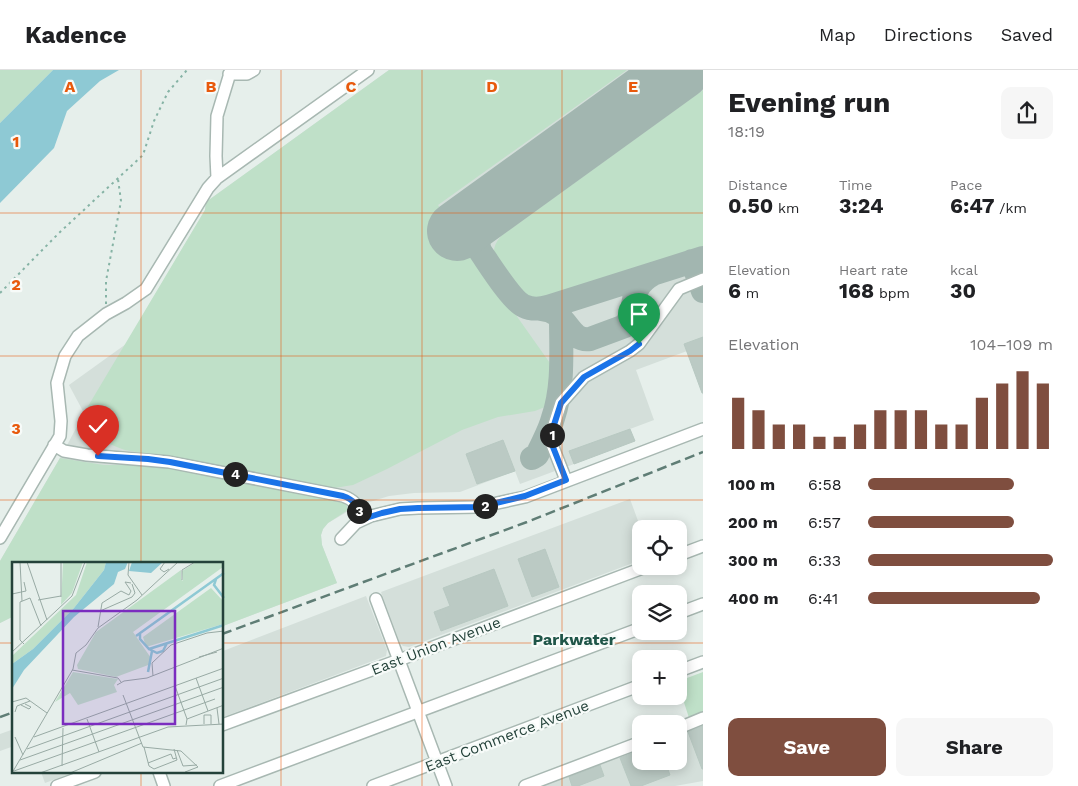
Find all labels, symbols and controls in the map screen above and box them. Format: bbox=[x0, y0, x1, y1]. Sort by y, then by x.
text: Kadence bbox=[25, 21, 127, 49]
text: Map bbox=[819, 24, 856, 45]
text: Directions bbox=[884, 24, 973, 45]
text: Saved bbox=[1001, 24, 1053, 45]
text: A bbox=[65, 77, 76, 96]
text: B bbox=[206, 77, 217, 96]
text: C bbox=[346, 77, 357, 96]
text: D bbox=[486, 77, 498, 96]
text: E bbox=[628, 77, 638, 96]
text: Evening run bbox=[728, 86, 890, 119]
button: share bbox=[1001, 87, 1053, 139]
text: 18:19 bbox=[728, 122, 765, 141]
text: 1 bbox=[13, 132, 19, 151]
text: Distance bbox=[728, 177, 788, 193]
text: Time bbox=[839, 177, 872, 193]
text: Pace bbox=[950, 177, 982, 193]
text: 0.50 bbox=[728, 193, 773, 218]
text: 3:24 bbox=[839, 193, 884, 218]
text: 6:47 bbox=[950, 193, 995, 218]
text: km bbox=[773, 200, 799, 216]
text: /km bbox=[995, 200, 1027, 216]
text: Elevation bbox=[728, 262, 791, 278]
text: Heart rate bbox=[839, 262, 908, 278]
text: kcal bbox=[950, 262, 978, 278]
text: 2 bbox=[11, 275, 21, 294]
text: 6 bbox=[728, 278, 741, 303]
text: 168 bbox=[839, 278, 874, 303]
text: 30 bbox=[950, 278, 976, 303]
text: m bbox=[741, 285, 759, 301]
text: bpm bbox=[874, 285, 910, 301]
pin bbox=[618, 293, 660, 344]
icon: arrive bbox=[625, 300, 653, 328]
text: Elevation bbox=[728, 335, 799, 354]
text: 104–109 m bbox=[970, 335, 1053, 354]
pin bbox=[77, 405, 119, 456]
icon: check bbox=[84, 412, 112, 440]
text: 3 bbox=[11, 419, 21, 438]
pin: 1 bbox=[540, 422, 564, 448]
text: 1 bbox=[549, 427, 556, 443]
pin: 4 bbox=[222, 462, 248, 486]
text: 4 bbox=[231, 466, 240, 482]
text: 100 m bbox=[728, 475, 775, 494]
text: 6:58 bbox=[808, 475, 842, 494]
pin: 2 bbox=[472, 494, 498, 518]
pin: 3 bbox=[346, 498, 372, 524]
text: 2 bbox=[481, 498, 490, 514]
text: 3 bbox=[355, 503, 364, 519]
text: 200 m bbox=[728, 513, 778, 532]
text: 6:57 bbox=[808, 513, 841, 532]
map controls bbox=[632, 520, 687, 770]
button: locate bbox=[632, 520, 687, 575]
text: 300 m bbox=[728, 551, 778, 570]
text: 6:33 bbox=[808, 551, 841, 570]
inset map bbox=[12, 562, 224, 774]
button: layers bbox=[632, 585, 687, 640]
text: 400 m bbox=[728, 589, 779, 608]
text: 6:41 bbox=[808, 589, 838, 608]
street label: East Union Avenue bbox=[369, 613, 503, 679]
district label: Parkwater bbox=[532, 630, 616, 649]
button: + bbox=[632, 650, 687, 705]
street label: East Commerce Avenue bbox=[422, 696, 592, 776]
button: − bbox=[632, 715, 687, 770]
button: Save bbox=[728, 718, 886, 776]
button: Share bbox=[896, 718, 1053, 776]

